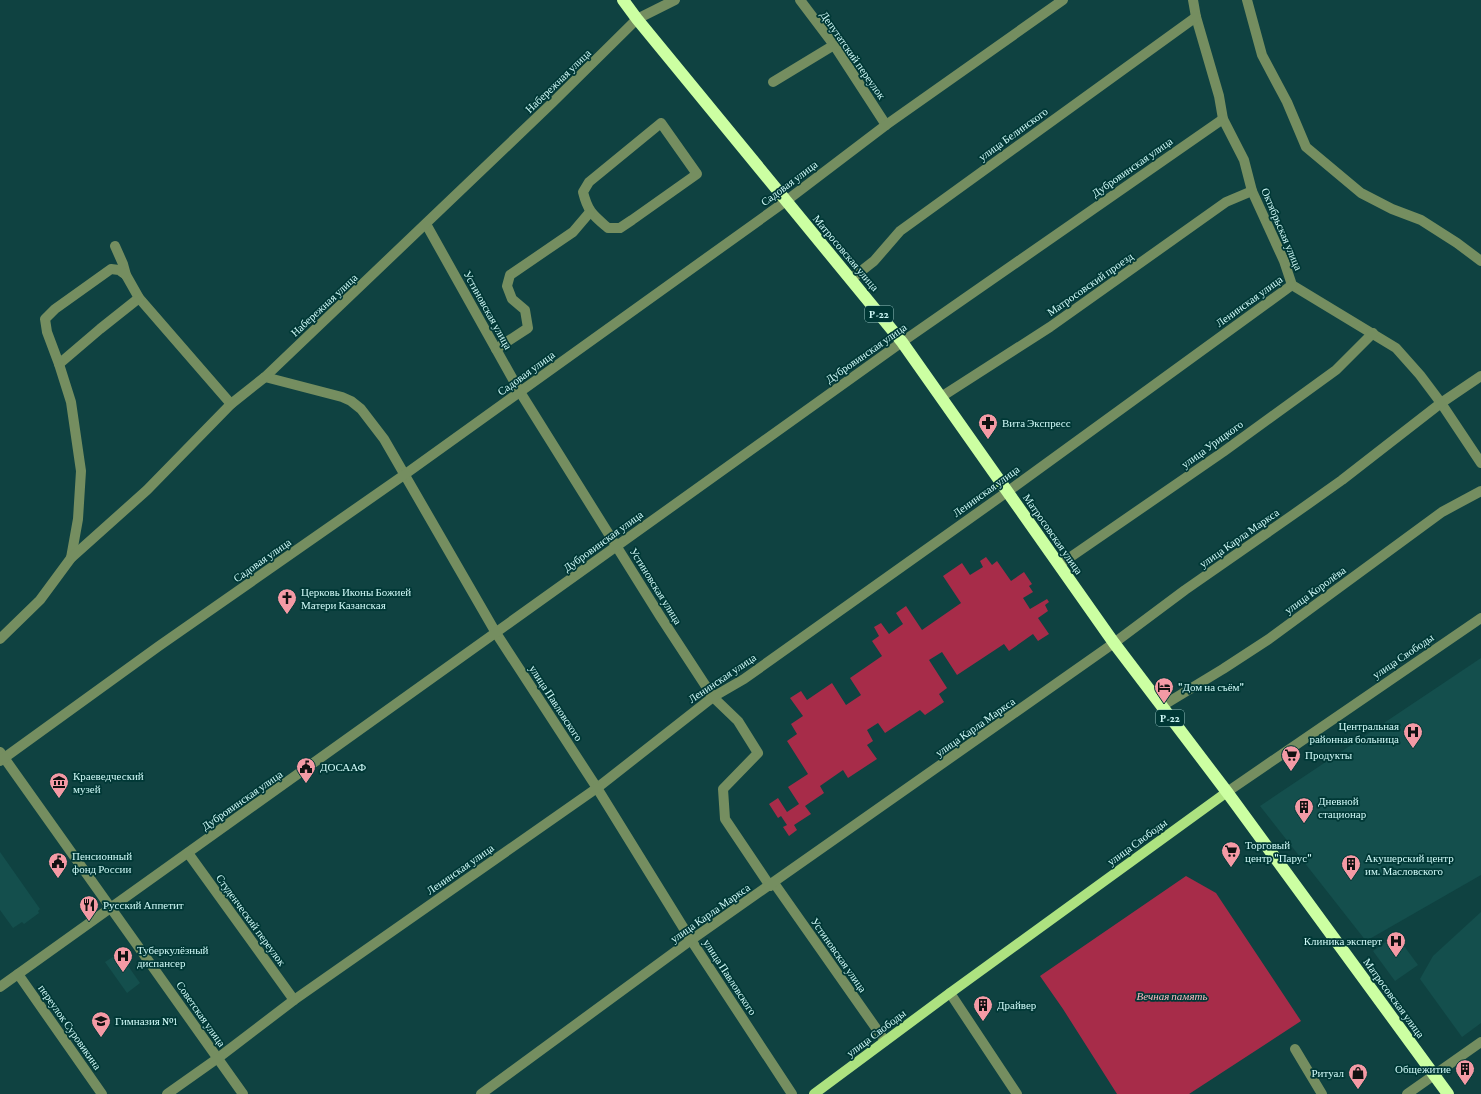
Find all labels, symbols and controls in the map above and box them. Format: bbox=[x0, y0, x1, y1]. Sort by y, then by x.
street label: Депутатский переулок bbox=[818, 9, 888, 102]
street label: Набережная улица bbox=[523, 47, 593, 115]
street label: улица Белинского bbox=[976, 105, 1050, 163]
street label: Дубровинская улица bbox=[1089, 135, 1175, 199]
street label: Садовая улица bbox=[758, 158, 820, 208]
street label: Октябрьская улица bbox=[1259, 186, 1305, 272]
street label: Матросовская улица bbox=[811, 213, 881, 293]
street label: Матросовский проезд bbox=[1045, 250, 1136, 318]
street label: Устиновская улица bbox=[461, 269, 515, 351]
street label: Набережная улица bbox=[288, 271, 360, 339]
street label: Ленинская улица bbox=[1213, 273, 1285, 329]
road number: Р-22 bbox=[865, 306, 893, 322]
street label: Дубровинская улица bbox=[823, 321, 909, 385]
street label: Садовая улица bbox=[495, 348, 557, 398]
pharmacy icon: Вита Экспресс bbox=[977, 412, 999, 440]
place label: Вита Экспресс bbox=[1002, 417, 1071, 429]
street label: улица Урицкого bbox=[1179, 417, 1246, 470]
street label: Ленинская улица bbox=[950, 463, 1022, 519]
street label: Матросовская улица bbox=[1021, 492, 1085, 577]
street label: улица Карла Маркса bbox=[1197, 506, 1281, 570]
street label: Дубровинская улица bbox=[561, 508, 645, 574]
street label: Садовая улица bbox=[231, 536, 293, 584]
street label: Устиновская улица bbox=[628, 546, 684, 626]
street label: улица Королёва bbox=[1282, 564, 1348, 616]
place label: Церковь Иконы Божией Матери Казанская bbox=[301, 586, 411, 611]
church icon: Церковь Иконы Божией Матери Казанская bbox=[276, 587, 298, 615]
street label: улица Свободы bbox=[1370, 631, 1436, 681]
street label: Ленинская улица bbox=[686, 651, 758, 705]
street label: улица Павловского bbox=[527, 663, 585, 744]
hotel icon: "Дом на съём" bbox=[1153, 676, 1175, 704]
place label: "Дом на съём" bbox=[1178, 681, 1244, 693]
street label: улица Карла Маркса bbox=[933, 695, 1017, 759]
road number: Р-22 bbox=[1156, 710, 1184, 726]
place label: Центральная районная больница bbox=[1309, 720, 1399, 745]
hospital icon: Центральная районная больница bbox=[1402, 721, 1424, 749]
supermarket icon: Продукты bbox=[1280, 744, 1302, 772]
place label: Продукты bbox=[1305, 749, 1353, 761]
public building icon: ДОСААФ bbox=[295, 756, 317, 784]
place label: ДОСААФ bbox=[320, 761, 367, 773]
street label: Дубровинская улица bbox=[199, 768, 285, 832]
place label: Краеведческий музей bbox=[73, 770, 144, 795]
museum icon: Краеведческий музей bbox=[48, 771, 70, 799]
place label: Дневной стационар bbox=[1318, 795, 1367, 820]
building icon: Дневной стационар bbox=[1293, 796, 1315, 824]
street label: улица Свободы bbox=[1105, 816, 1170, 868]
place label: Торговый центр "Парус" bbox=[1245, 839, 1312, 864]
supermarket icon: Торговый центр "Парус" bbox=[1220, 840, 1242, 868]
street label: Ленинская улица bbox=[424, 841, 496, 897]
place label: Пенсионный фонд России bbox=[72, 850, 132, 875]
public building icon: Пенсионный фонд России bbox=[47, 851, 69, 879]
place label: Акушерский центр им. Масловского bbox=[1365, 852, 1454, 877]
building icon: Акушерский центр им. Масловского bbox=[1340, 853, 1362, 881]
street label: Студенческий переулок bbox=[214, 872, 289, 969]
street label: улица Карла Маркса bbox=[668, 881, 752, 945]
restaurant icon: Русский Аппетит bbox=[78, 894, 100, 922]
place label: Русский Аппетит bbox=[103, 899, 184, 911]
street label: Устиновская улица bbox=[809, 916, 869, 994]
hospital icon: Клиника эксперт bbox=[1385, 930, 1407, 958]
place label: Клиника эксперт bbox=[1304, 935, 1382, 947]
street label: улица Павловского bbox=[701, 937, 759, 1018]
place label: Туберкулёзный диспансер bbox=[137, 944, 209, 969]
hospital icon: Туберкулёзный диспансер bbox=[112, 945, 134, 973]
street label: Матросовская улица bbox=[1361, 956, 1427, 1040]
street label: Советская улица bbox=[174, 979, 228, 1049]
street label: переулок Суровикина bbox=[36, 982, 104, 1072]
park label: Вечная память bbox=[1137, 990, 1207, 1002]
building icon: Драйвер bbox=[972, 994, 994, 1022]
place label: Драйвер bbox=[997, 999, 1037, 1011]
street label: улица Свободы bbox=[844, 1006, 908, 1059]
school or university icon: Гимназия №1 bbox=[90, 1010, 112, 1038]
place label: Гимназия №1 bbox=[115, 1015, 177, 1027]
building icon: Общежитие bbox=[1454, 1058, 1476, 1086]
shop icon: Ритуал bbox=[1347, 1062, 1369, 1090]
place label: Общежитие bbox=[1395, 1063, 1451, 1075]
place label: Ритуал bbox=[1312, 1067, 1345, 1079]

